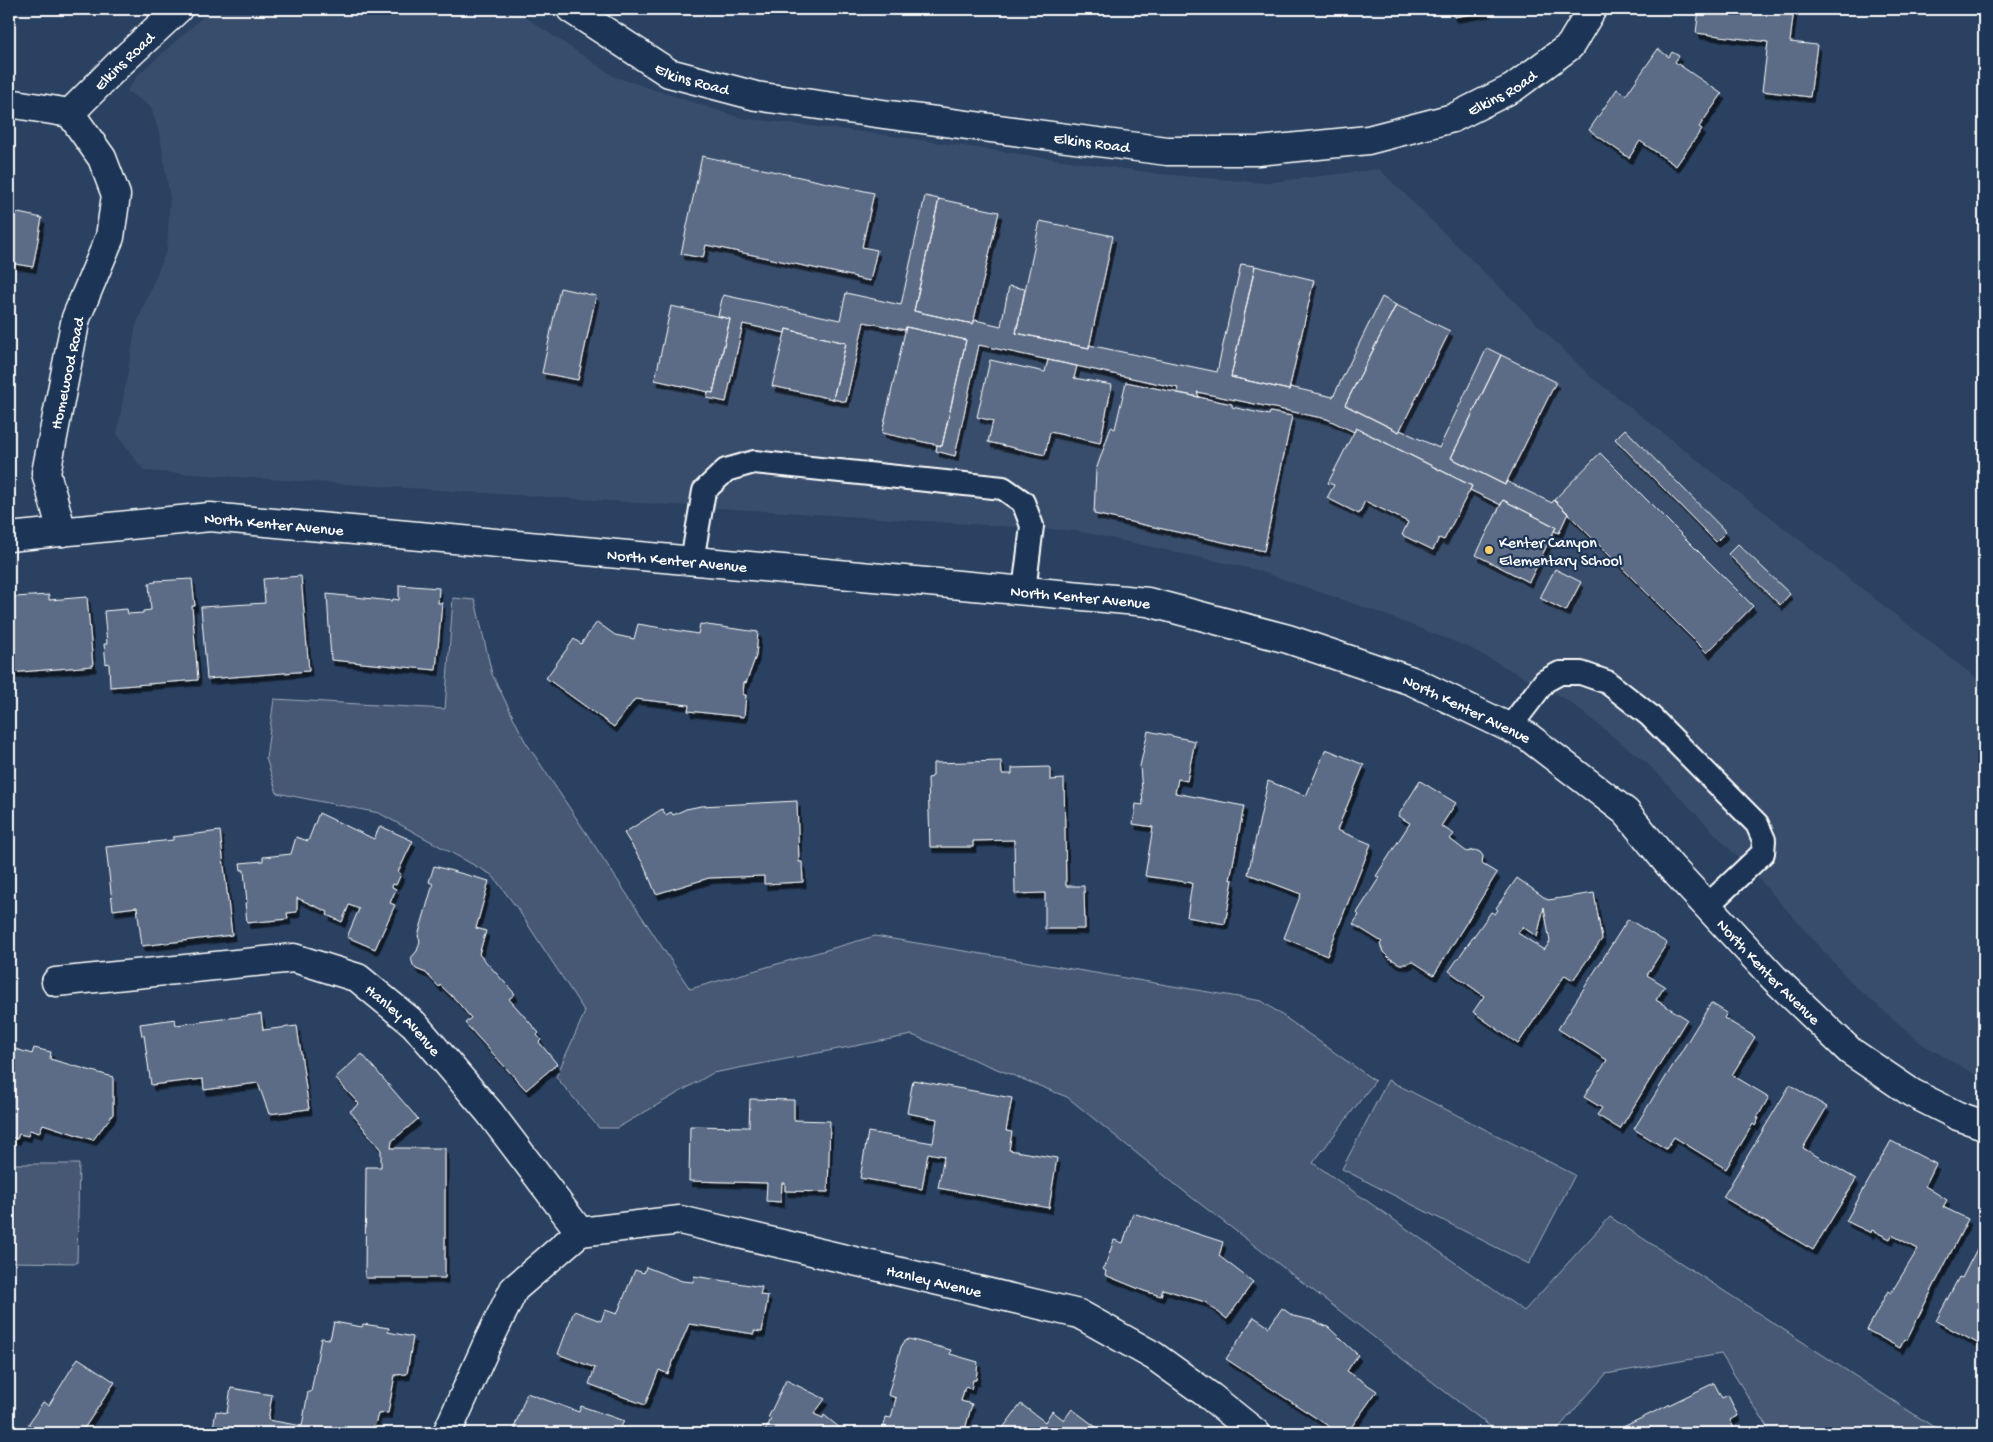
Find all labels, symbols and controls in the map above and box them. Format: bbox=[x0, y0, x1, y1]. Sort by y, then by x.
street label: Elkins Road bbox=[92, 29, 161, 96]
street label: Elkins Road bbox=[650, 60, 732, 102]
street label: Elkins Road bbox=[1465, 67, 1543, 122]
street label: Elkins Road bbox=[1052, 130, 1132, 159]
street label: Homewood Road bbox=[48, 314, 91, 432]
street label: North Kenter Avenue bbox=[203, 511, 345, 542]
place label: Kenter Canyon Elementary School bbox=[1499, 535, 1622, 572]
marker: Kenter Canyon Elementary School bbox=[1483, 544, 1495, 556]
street label: North Kenter Avenue bbox=[606, 547, 748, 579]
street label: North Kenter Avenue bbox=[1009, 584, 1152, 615]
street label: North Kenter Avenue bbox=[1399, 672, 1535, 749]
street label: North Kenter Avenue bbox=[1711, 916, 1823, 1031]
street label: Hanley Avenue bbox=[360, 982, 444, 1062]
street label: Hanley Avenue bbox=[884, 1263, 984, 1304]

